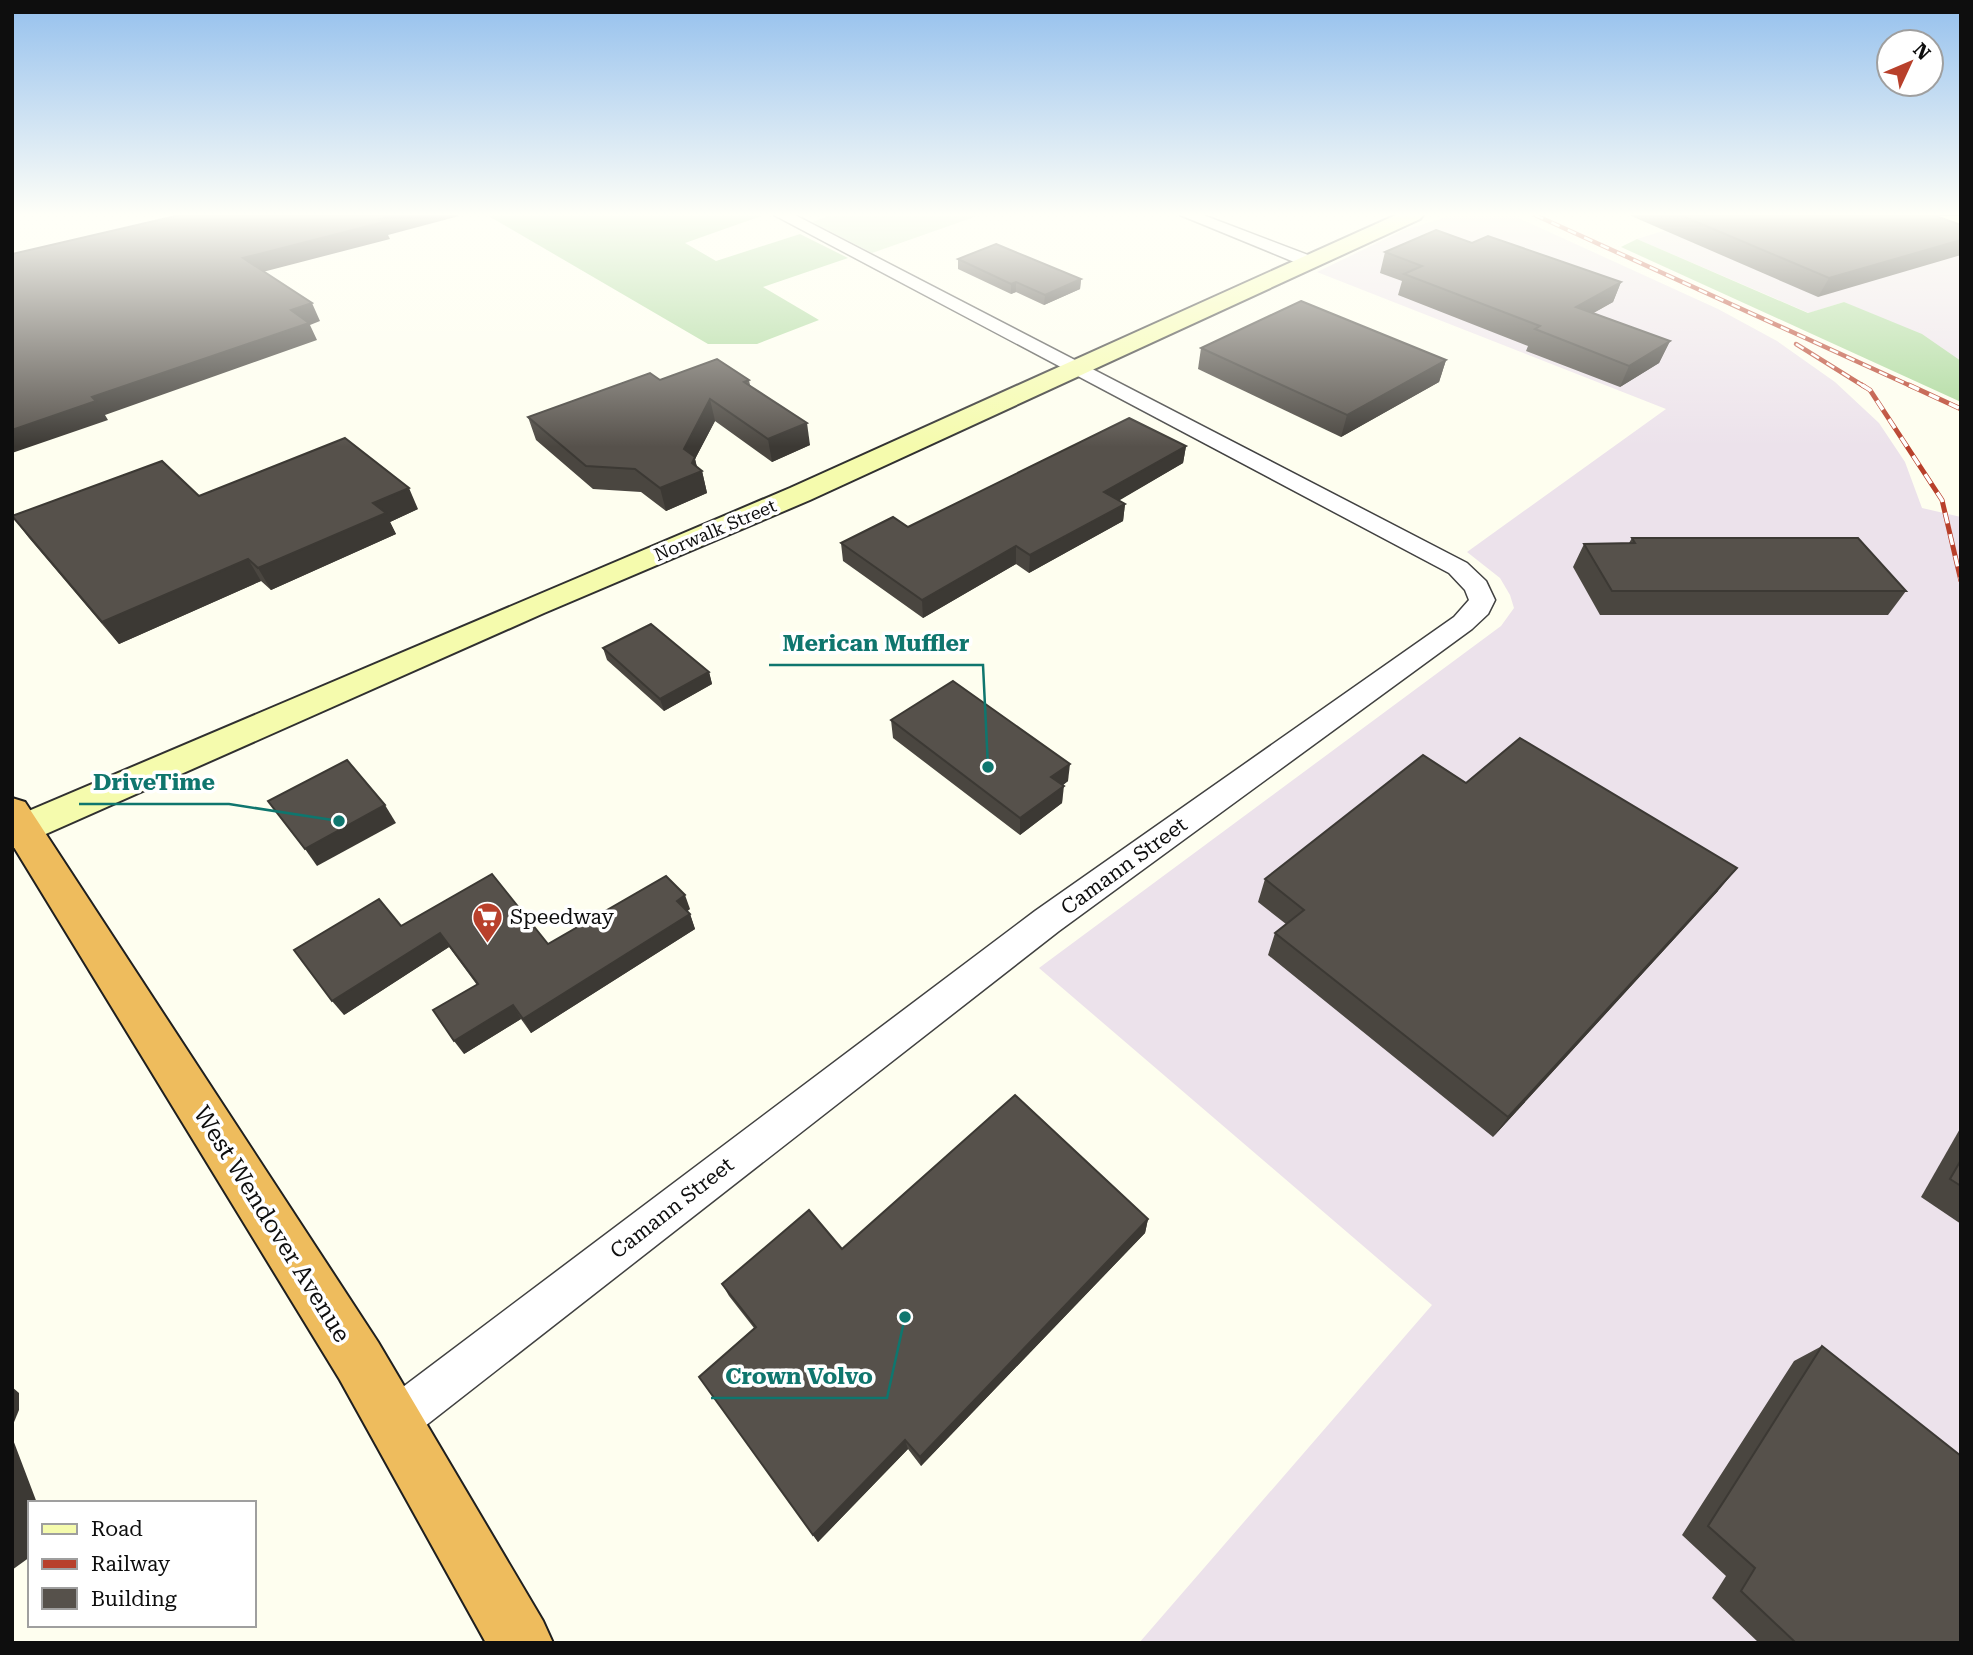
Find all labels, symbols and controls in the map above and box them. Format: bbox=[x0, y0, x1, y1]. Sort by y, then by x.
north arrow bbox=[1875, 28, 1945, 98]
text: N bbox=[1909, 38, 1935, 65]
street label: Norwalk Street bbox=[651, 495, 779, 565]
callout: Merican Muffler bbox=[769, 621, 983, 665]
text: Merican Muffler bbox=[783, 630, 969, 657]
callout: DriveTime bbox=[79, 760, 229, 804]
text: DriveTime bbox=[93, 769, 215, 796]
street label: Camann Street bbox=[1056, 812, 1192, 920]
supermarket icon: Speedway bbox=[470, 900, 504, 944]
place label: Speedway bbox=[510, 905, 614, 929]
street label: West Wendover Avenue bbox=[188, 1101, 356, 1347]
street label: Camann Street bbox=[606, 1152, 738, 1264]
callout: Crown Volvo bbox=[711, 1354, 887, 1398]
text: Crown Volvo bbox=[725, 1363, 873, 1390]
legend bbox=[28, 1501, 256, 1627]
text: Road bbox=[91, 1517, 143, 1541]
text: Railway bbox=[91, 1552, 171, 1576]
text: Building bbox=[91, 1587, 177, 1611]

